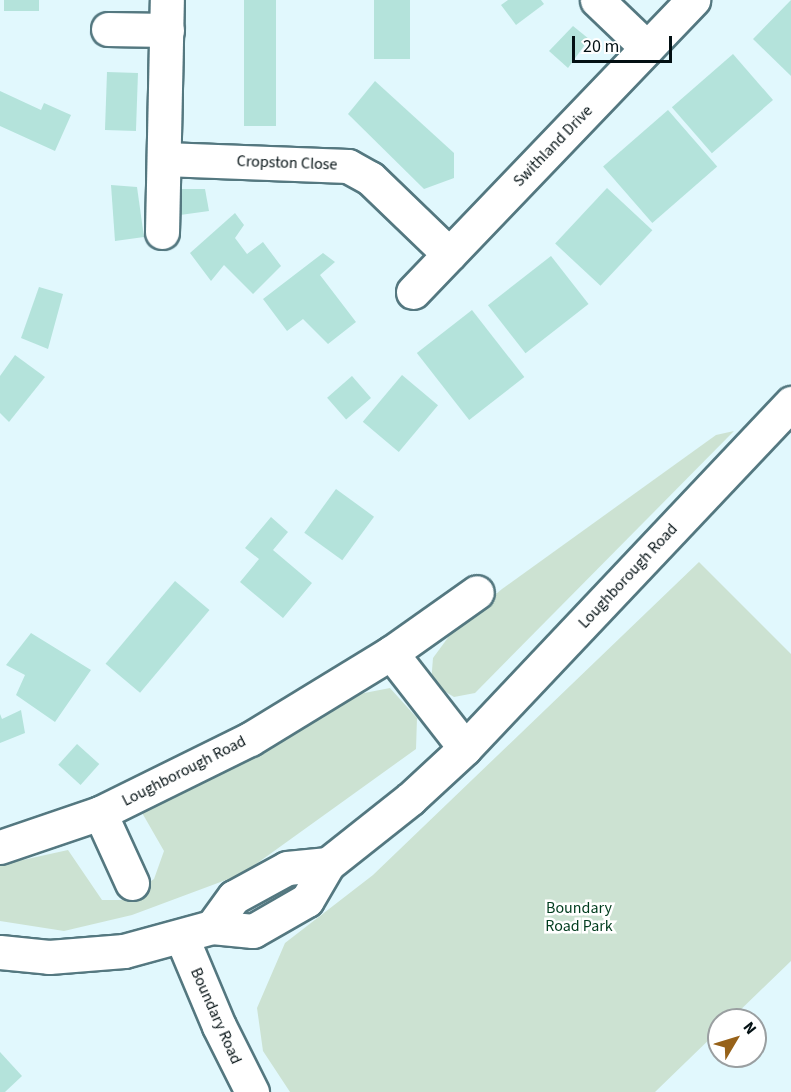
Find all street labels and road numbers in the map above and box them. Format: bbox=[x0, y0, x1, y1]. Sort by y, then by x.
street label: Swithland Drive bbox=[509, 101, 597, 191]
street label: Cropston Close bbox=[236, 152, 338, 174]
street label: Loughborough Road bbox=[574, 520, 682, 632]
street label: Loughborough Road bbox=[119, 732, 249, 810]
street label: Boundary Road bbox=[186, 965, 246, 1067]

